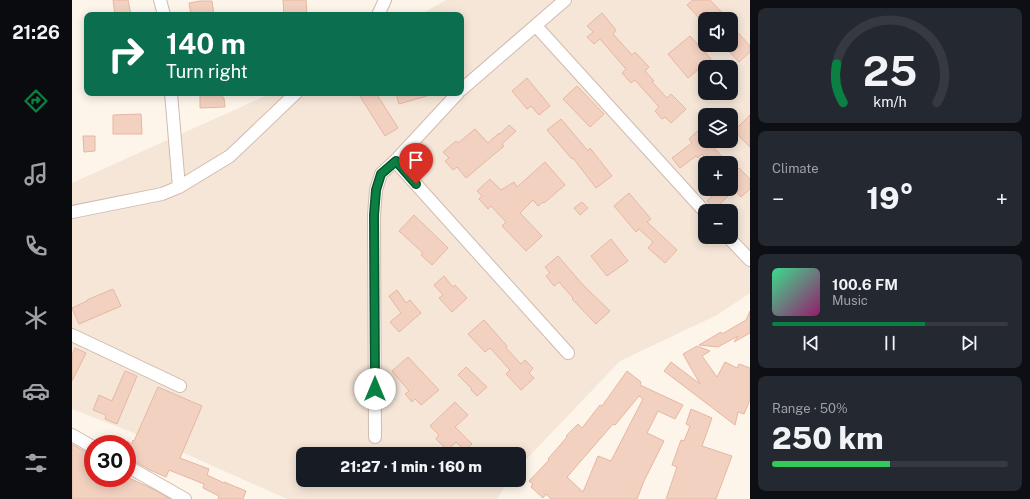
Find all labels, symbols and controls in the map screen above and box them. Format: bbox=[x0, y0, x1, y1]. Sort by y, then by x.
map controls bbox=[698, 12, 738, 244]
button: sound bbox=[698, 12, 738, 52]
text: 21:26 bbox=[12, 22, 60, 43]
text: 140 m bbox=[166, 27, 246, 60]
icon: right bbox=[100, 28, 152, 80]
text: 25 bbox=[863, 46, 917, 95]
button: search bbox=[698, 60, 738, 100]
text: Turn right bbox=[166, 61, 248, 82]
icon: directions bbox=[22, 87, 50, 115]
text: km/h bbox=[873, 93, 907, 110]
button: layers bbox=[698, 108, 738, 148]
pin bbox=[399, 143, 433, 184]
icon: arrive bbox=[405, 149, 427, 171]
button: + bbox=[698, 156, 738, 196]
icon: music bbox=[22, 160, 50, 188]
text: Climate bbox=[772, 161, 819, 176]
text: 19° bbox=[866, 180, 914, 216]
text: − bbox=[772, 186, 784, 212]
text: + bbox=[996, 186, 1008, 212]
button: − bbox=[698, 204, 738, 244]
icon: phone bbox=[22, 232, 50, 260]
text: 100.6 FM bbox=[832, 276, 898, 293]
text: Music bbox=[832, 293, 868, 308]
icon: climate bbox=[22, 304, 50, 332]
icon: previous bbox=[800, 332, 822, 354]
icon: pause bbox=[879, 332, 901, 354]
icon: next bbox=[958, 332, 980, 354]
position arrow bbox=[354, 368, 396, 410]
icon: car bbox=[22, 377, 50, 405]
text: Range · 50% bbox=[772, 401, 848, 416]
text: 250 km bbox=[772, 420, 884, 456]
speed limit sign: 30 bbox=[84, 435, 136, 487]
icon: filters bbox=[22, 449, 50, 477]
text: 21:27 · 1 min · 160 m bbox=[340, 458, 482, 475]

